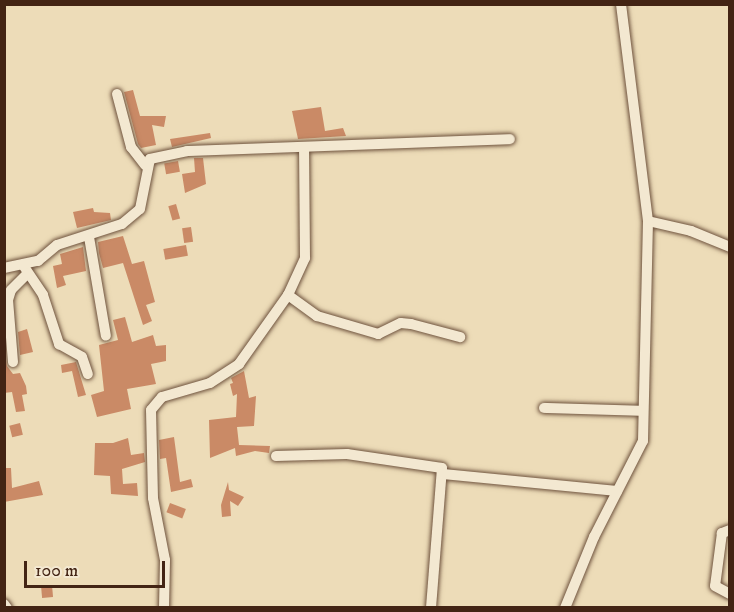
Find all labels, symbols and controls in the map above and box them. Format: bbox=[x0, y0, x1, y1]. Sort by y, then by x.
scale bar bbox=[27, 549, 168, 587]
text: 100 m bbox=[35, 560, 78, 582]

